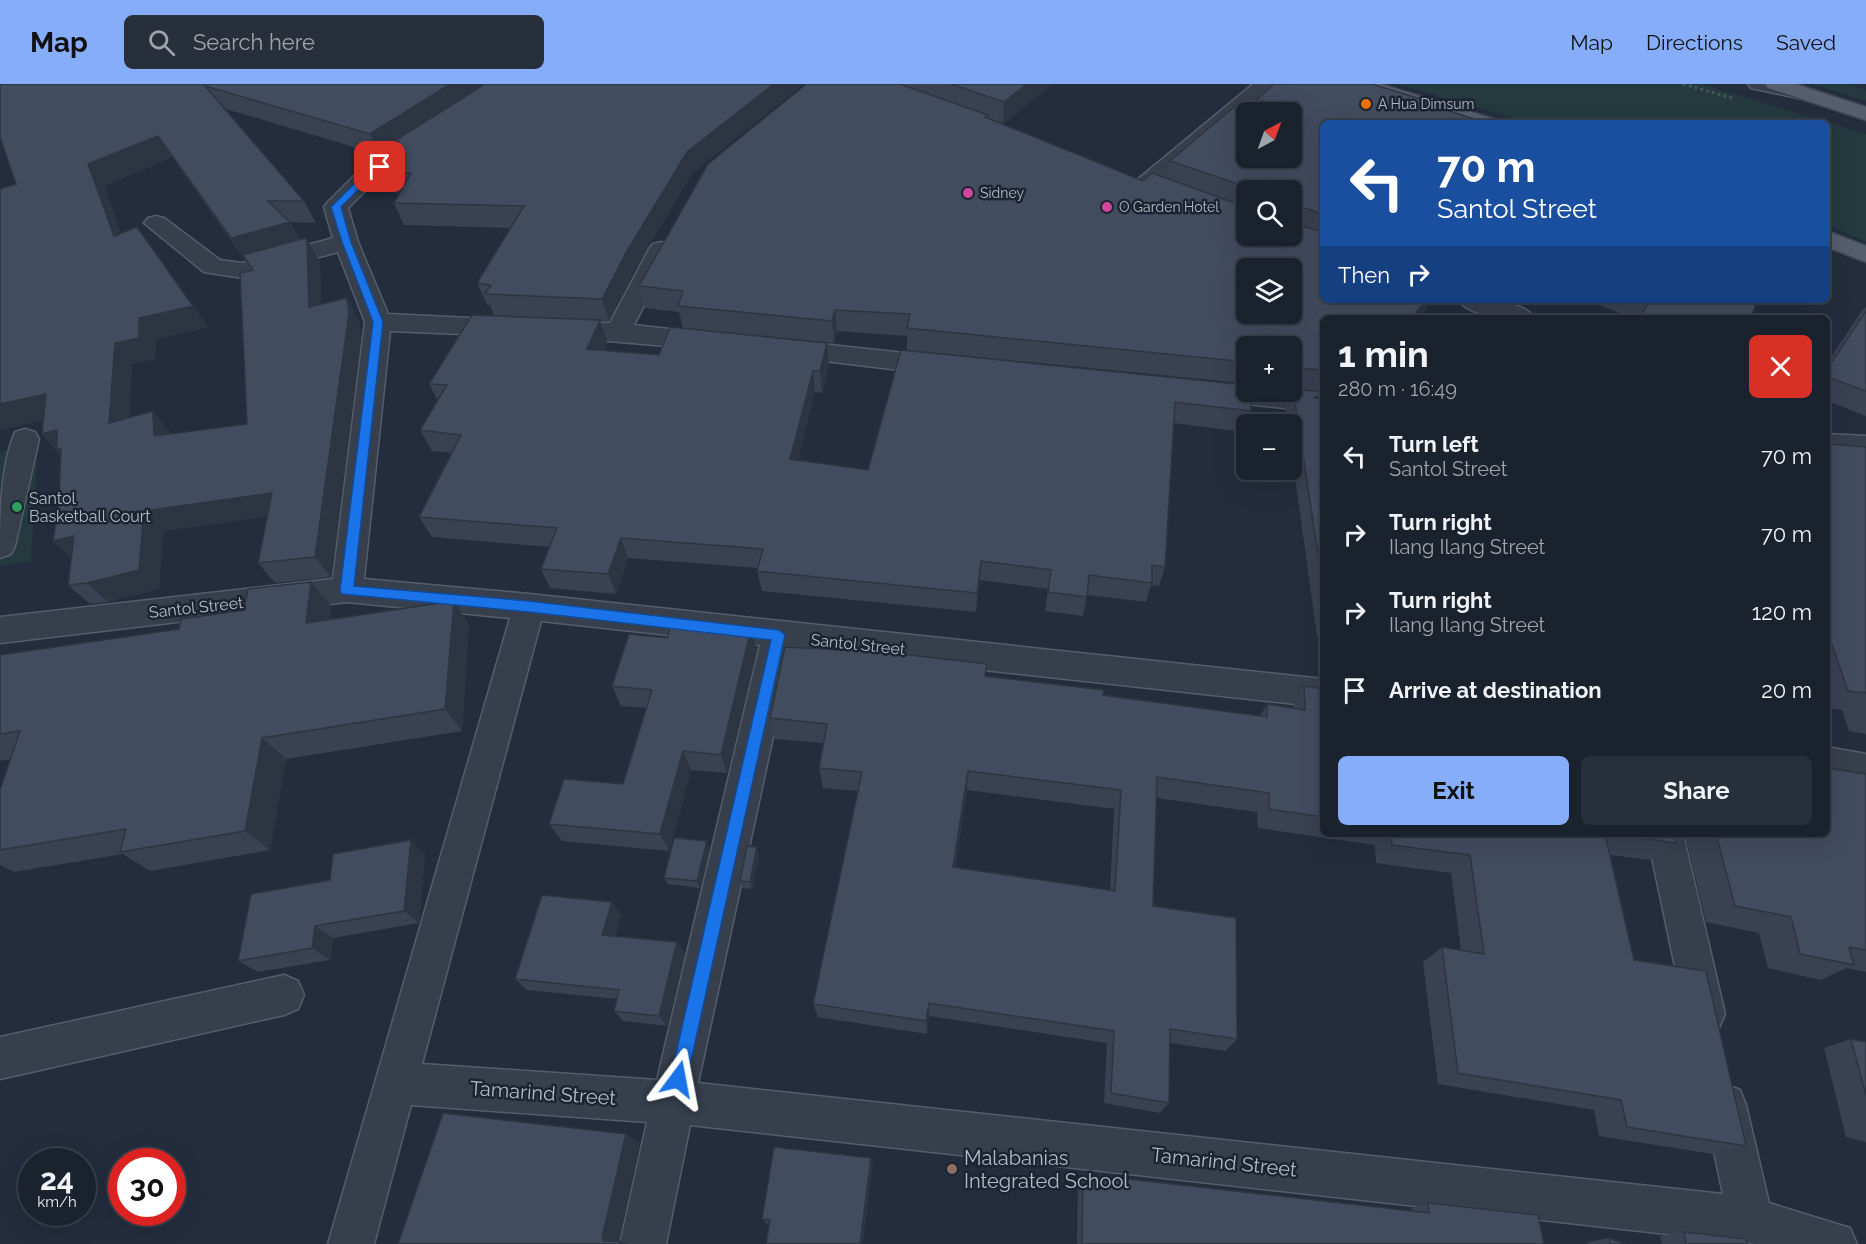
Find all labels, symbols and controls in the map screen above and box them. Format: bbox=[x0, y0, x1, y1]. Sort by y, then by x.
search box bbox=[124, 15, 544, 69]
text: Map bbox=[30, 26, 88, 59]
icon: search bbox=[145, 26, 178, 59]
text: Search here bbox=[193, 29, 315, 55]
text: Map bbox=[1570, 30, 1613, 55]
text: Directions bbox=[1646, 30, 1743, 55]
text: Saved bbox=[1776, 30, 1836, 55]
place label: A Hua Dimsum bbox=[1378, 96, 1474, 112]
marker: A Hua Dimsum bbox=[1359, 97, 1373, 111]
north arrow bbox=[1236, 102, 1302, 168]
map controls bbox=[1236, 102, 1302, 480]
pin bbox=[354, 141, 405, 192]
text: 70 m bbox=[1437, 143, 1536, 192]
icon: left bbox=[1338, 144, 1416, 222]
icon: arrive bbox=[363, 150, 396, 183]
button: search bbox=[1236, 180, 1302, 246]
place label: Sidney bbox=[980, 185, 1024, 201]
marker: Sidney bbox=[961, 186, 975, 200]
text: Santol Street bbox=[1437, 193, 1597, 224]
place label: O Garden Hotel bbox=[1119, 199, 1219, 215]
marker: O Garden Hotel bbox=[1100, 200, 1114, 214]
button: layers bbox=[1236, 258, 1302, 324]
icon: right bbox=[1402, 258, 1435, 291]
text: Then bbox=[1338, 262, 1390, 288]
text: 1 min bbox=[1338, 333, 1429, 375]
button: close bbox=[1749, 335, 1812, 398]
button: + bbox=[1236, 336, 1302, 402]
text: 280 m · 16:49 bbox=[1338, 377, 1457, 401]
button: − bbox=[1236, 414, 1302, 480]
text: Turn left bbox=[1389, 431, 1479, 457]
icon: left bbox=[1338, 440, 1371, 473]
text: 70 m bbox=[1761, 443, 1812, 469]
text: Santol Street bbox=[1389, 457, 1507, 481]
place label: Santol Basketball Court bbox=[29, 489, 151, 526]
marker: Santol Basketball Court bbox=[10, 500, 24, 514]
text: Turn right bbox=[1389, 509, 1492, 535]
icon: right bbox=[1338, 518, 1371, 551]
text: 70 m bbox=[1761, 521, 1812, 547]
text: Ilang Ilang Street bbox=[1389, 535, 1545, 559]
text: Turn right bbox=[1389, 587, 1492, 613]
street label: Santol Street bbox=[148, 593, 245, 622]
icon: right bbox=[1338, 596, 1371, 629]
text: 120 m bbox=[1752, 599, 1812, 625]
text: Ilang Ilang Street bbox=[1389, 613, 1545, 637]
street label: Santol Street bbox=[810, 630, 907, 659]
icon: arrive bbox=[1338, 674, 1371, 707]
text: Arrive at destination bbox=[1389, 677, 1602, 703]
text: 20 m bbox=[1761, 677, 1812, 703]
button: Exit bbox=[1338, 756, 1569, 825]
button: Share bbox=[1581, 756, 1812, 825]
position arrow bbox=[646, 1047, 710, 1111]
street label: Tamarind Street bbox=[469, 1076, 617, 1110]
street label: Tamarind Street bbox=[1150, 1142, 1298, 1182]
place label: Malabanias Integrated School bbox=[964, 1146, 1129, 1193]
speed limit sign: 30 bbox=[108, 1148, 186, 1226]
text: 24 bbox=[40, 1162, 74, 1197]
marker: Malabanias Integrated School bbox=[945, 1162, 959, 1176]
text: km/h bbox=[37, 1193, 77, 1211]

